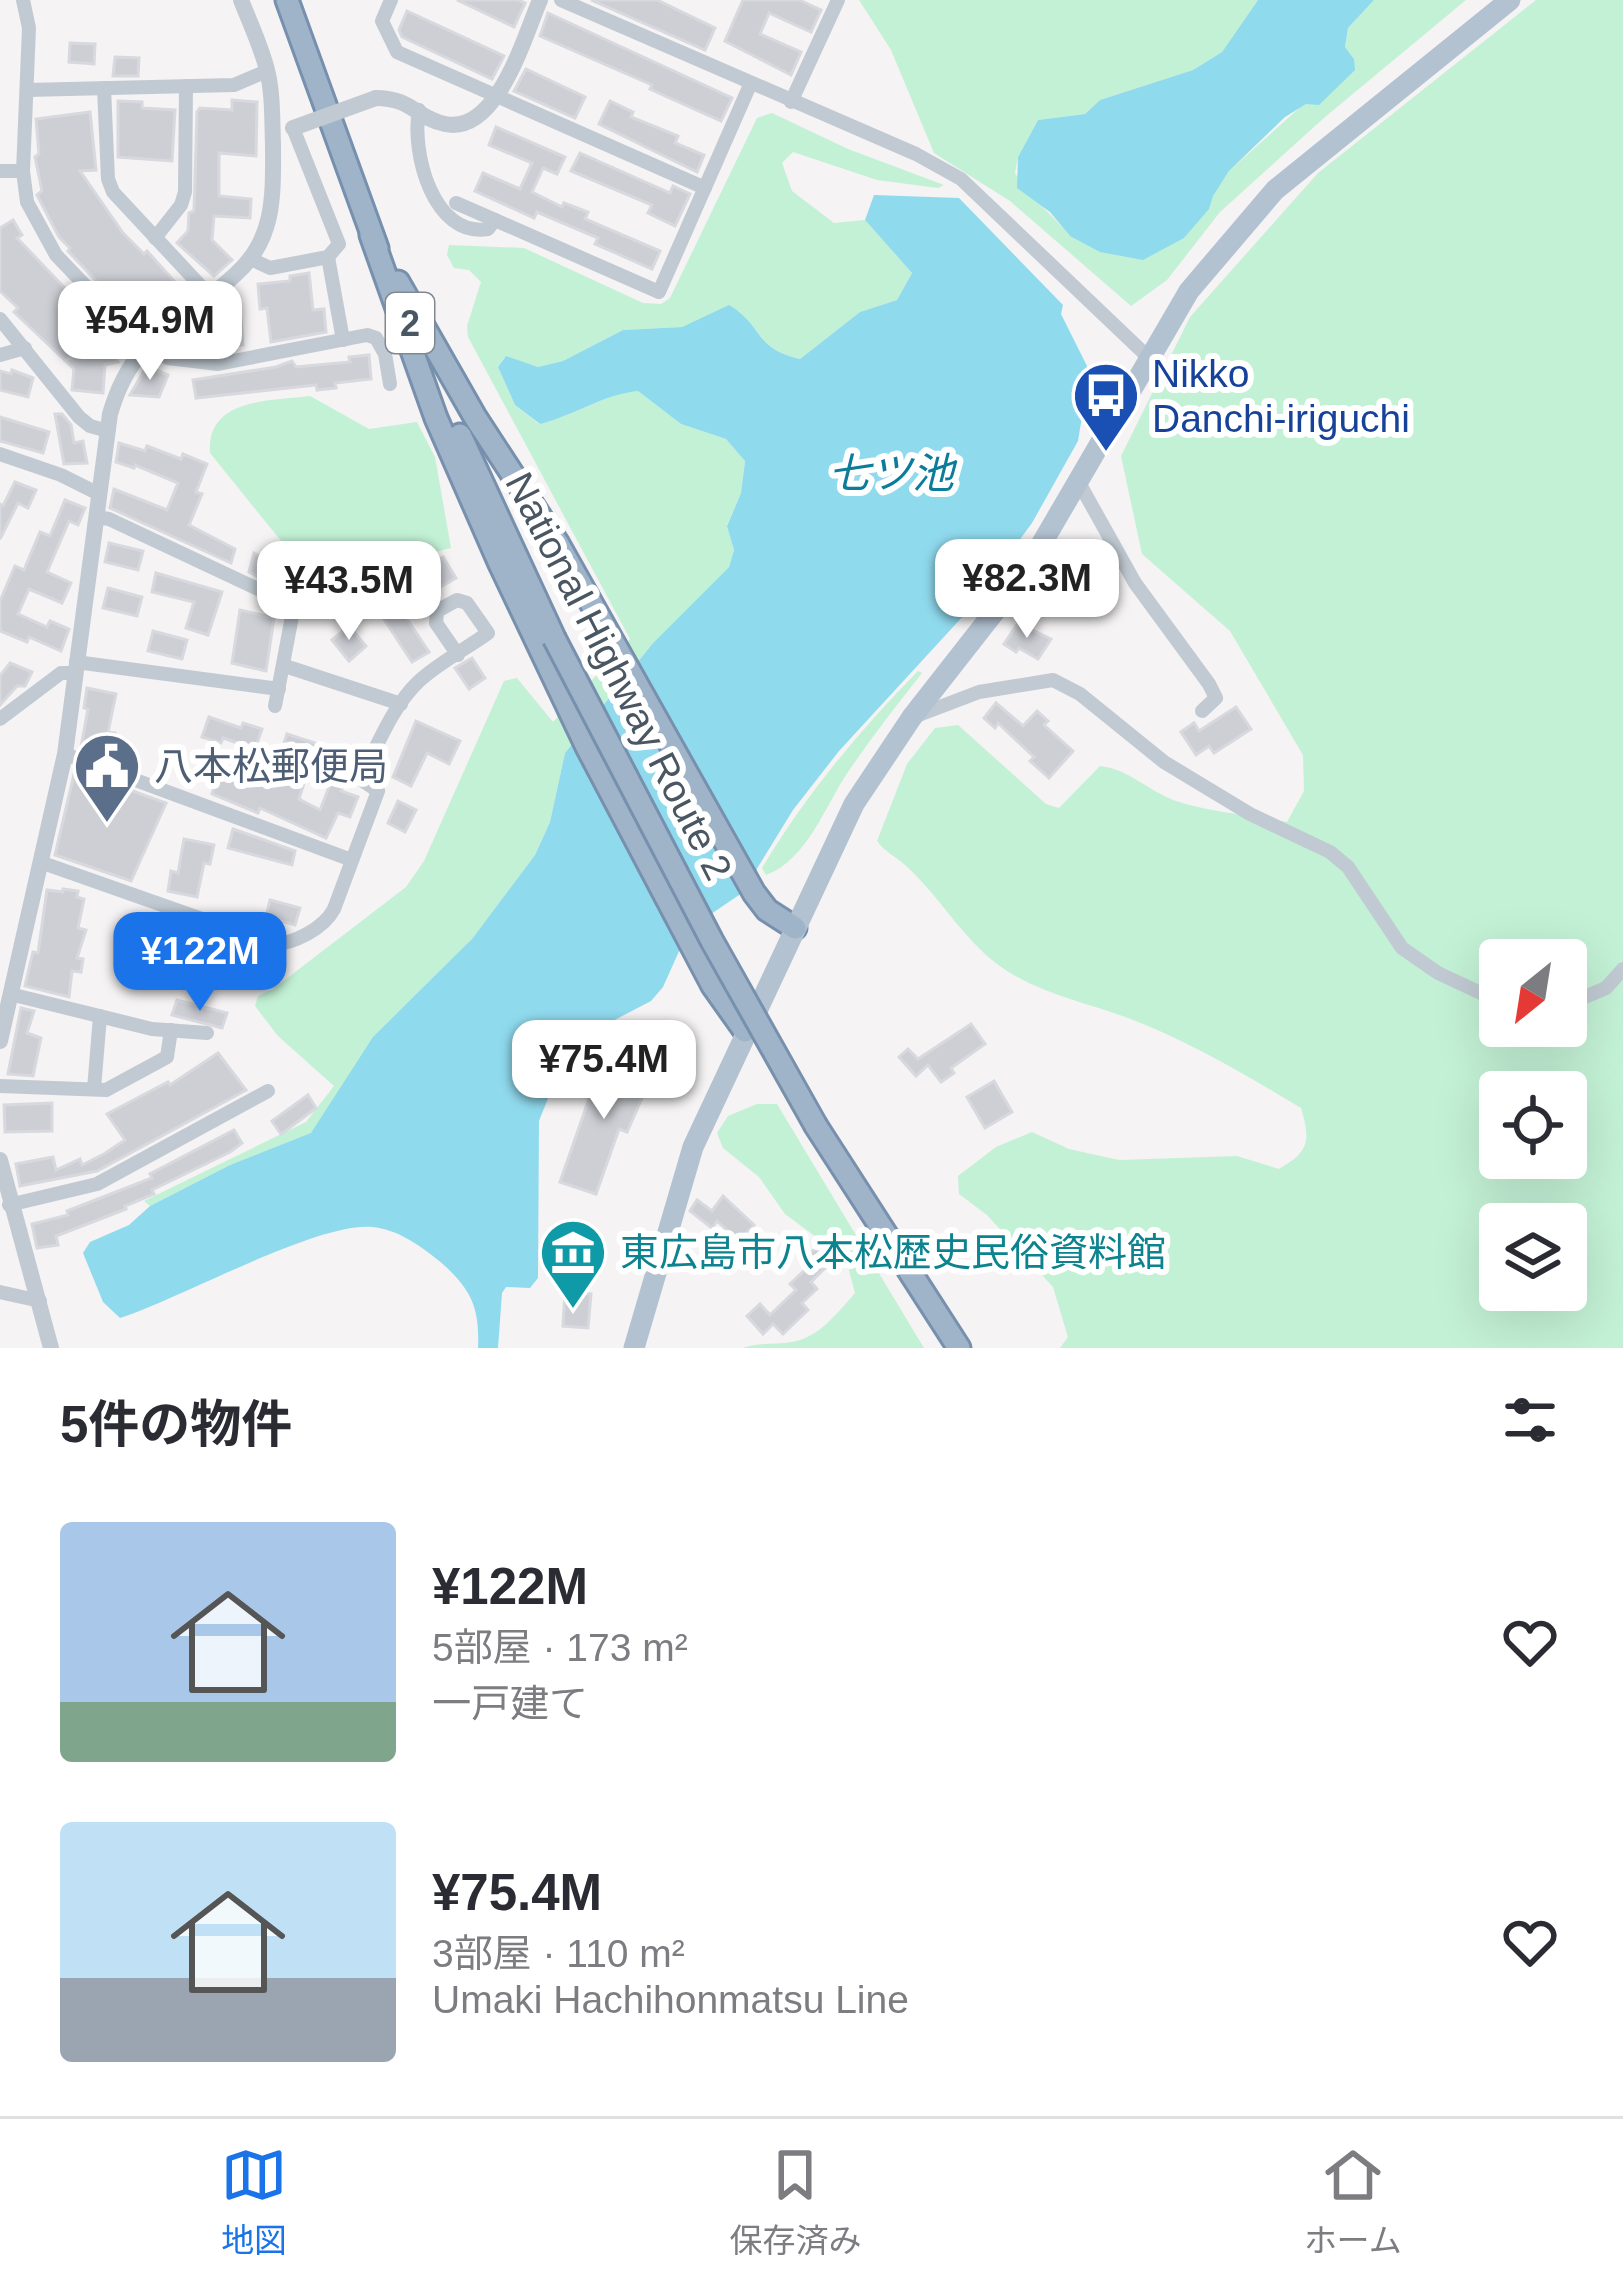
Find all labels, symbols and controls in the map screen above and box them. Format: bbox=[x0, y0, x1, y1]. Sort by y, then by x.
pin: ¥54.9M bbox=[52, 281, 248, 383]
road number: 2 bbox=[386, 293, 434, 353]
text: ¥54.9M bbox=[85, 298, 215, 341]
place label: Nikko Danchi-iriguchi bbox=[1152, 352, 1410, 440]
bus stop icon: Nikko Danchi-iriguchi bbox=[1071, 360, 1141, 454]
water label: 七ツ池 bbox=[828, 450, 958, 497]
street label: National Highway Route 2 bbox=[497, 465, 741, 887]
pin: ¥82.3M bbox=[929, 539, 1125, 641]
pin: ¥43.5M bbox=[251, 541, 447, 643]
text: ¥82.3M bbox=[962, 556, 1092, 599]
text: ¥43.5M bbox=[284, 558, 414, 601]
public building icon: 八本松郵便局 bbox=[72, 731, 142, 825]
place label: 八本松郵便局 bbox=[154, 745, 388, 788]
pin: ¥122M bbox=[116, 912, 284, 1014]
text: ¥122M bbox=[140, 929, 260, 972]
north arrow bbox=[1479, 939, 1587, 1047]
map controls bbox=[1479, 939, 1587, 1311]
pin: ¥75.4M bbox=[506, 1020, 702, 1122]
text: ¥75.4M bbox=[539, 1037, 669, 1080]
button: locate bbox=[1479, 1071, 1587, 1179]
button: layers bbox=[1479, 1203, 1587, 1311]
museum icon: 東広島市八本松歴史民俗資料館 bbox=[538, 1217, 608, 1311]
place label: 東広島市八本松歴史民俗資料館 bbox=[620, 1231, 1166, 1274]
icon: filters bbox=[1497, 1387, 1563, 1453]
text: 5件の物件 bbox=[60, 1396, 292, 1453]
text: ¥122M bbox=[432, 1558, 588, 1615]
icon: home bbox=[156, 1570, 300, 1714]
icon: heart bbox=[1497, 1609, 1563, 1675]
text: 5部屋 · 173 m² bbox=[432, 1626, 688, 1669]
text: 一戸建て bbox=[432, 1682, 588, 1725]
text: ¥75.4M bbox=[432, 1864, 602, 1921]
icon: home bbox=[156, 1870, 300, 2014]
icon: heart bbox=[1497, 1909, 1563, 1975]
text: 3部屋 · 110 m² bbox=[432, 1932, 685, 1975]
text: Umaki Hachihonmatsu Line bbox=[432, 1978, 909, 2021]
tab: 地図 bbox=[221, 2142, 287, 2262]
tab: 保存済み bbox=[729, 2142, 861, 2262]
tab: ホーム bbox=[1304, 2142, 1402, 2262]

